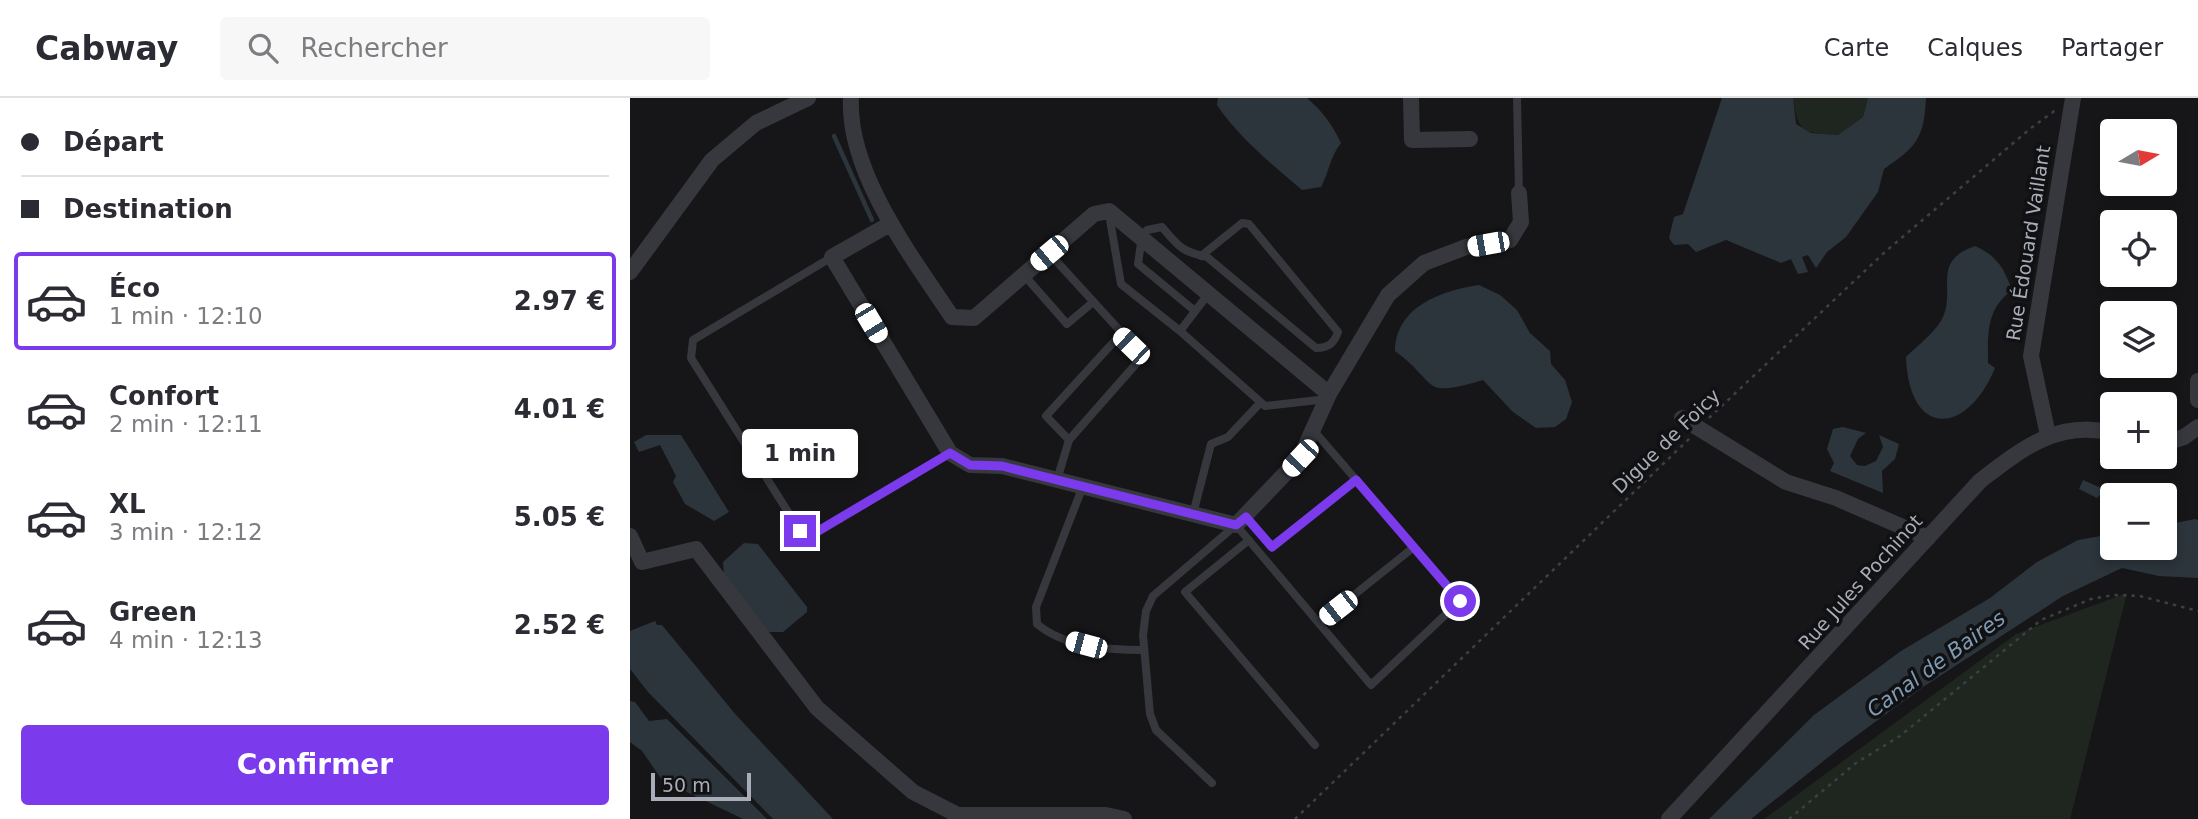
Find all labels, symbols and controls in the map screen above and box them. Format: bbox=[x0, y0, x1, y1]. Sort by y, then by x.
search box bbox=[220, 17, 710, 80]
text: Cabway bbox=[35, 29, 178, 68]
icon: search bbox=[244, 29, 282, 67]
text: Rechercher bbox=[300, 33, 448, 63]
text: Carte bbox=[1824, 34, 1889, 62]
text: Calques bbox=[1927, 34, 2023, 62]
text: Partager bbox=[2061, 34, 2163, 62]
north arrow bbox=[2100, 119, 2177, 196]
map controls bbox=[2100, 119, 2177, 560]
text: Départ bbox=[63, 127, 164, 157]
street label: Rue Édouard Vaillant bbox=[2002, 144, 2054, 342]
text: Destination bbox=[63, 194, 233, 224]
button: locate bbox=[2100, 210, 2177, 287]
car bbox=[1466, 230, 1511, 258]
car bbox=[1027, 231, 1072, 275]
icon: car bbox=[25, 270, 88, 333]
text: Éco bbox=[109, 273, 160, 303]
text: 2.97 € bbox=[514, 286, 605, 316]
car bbox=[852, 300, 891, 346]
button: layers bbox=[2100, 301, 2177, 378]
text: 1 min · 12:10 bbox=[109, 303, 263, 329]
car bbox=[1109, 324, 1154, 368]
icon: car bbox=[25, 378, 88, 441]
text: Confort bbox=[109, 381, 219, 411]
street label: Digue de Foicy bbox=[1608, 384, 1724, 498]
button: + bbox=[2100, 392, 2177, 469]
text: 4.01 € bbox=[514, 394, 605, 424]
text: 2 min · 12:11 bbox=[109, 411, 263, 437]
callout: 1 min bbox=[742, 430, 858, 478]
car bbox=[1278, 435, 1323, 481]
text: 1 min bbox=[764, 440, 836, 466]
button: − bbox=[2100, 483, 2177, 560]
icon: car bbox=[25, 486, 88, 549]
text: XL bbox=[109, 489, 146, 519]
text: 5.05 € bbox=[514, 502, 605, 532]
street label: Rue Jules Pochinot bbox=[1794, 510, 1926, 654]
route end bbox=[784, 515, 816, 547]
text: 3 min · 12:12 bbox=[109, 519, 263, 545]
route start bbox=[1444, 585, 1476, 617]
car bbox=[1315, 587, 1362, 629]
icon: car bbox=[25, 594, 88, 657]
text: Green bbox=[109, 597, 197, 627]
water label: Canal de Baires bbox=[1862, 606, 2010, 722]
text: 2.52 € bbox=[514, 610, 605, 640]
text: 4 min · 12:13 bbox=[109, 627, 263, 653]
car bbox=[1063, 629, 1110, 661]
button: Confirmer bbox=[21, 725, 609, 805]
scale bar bbox=[651, 770, 751, 802]
text: 50 m bbox=[662, 774, 711, 796]

